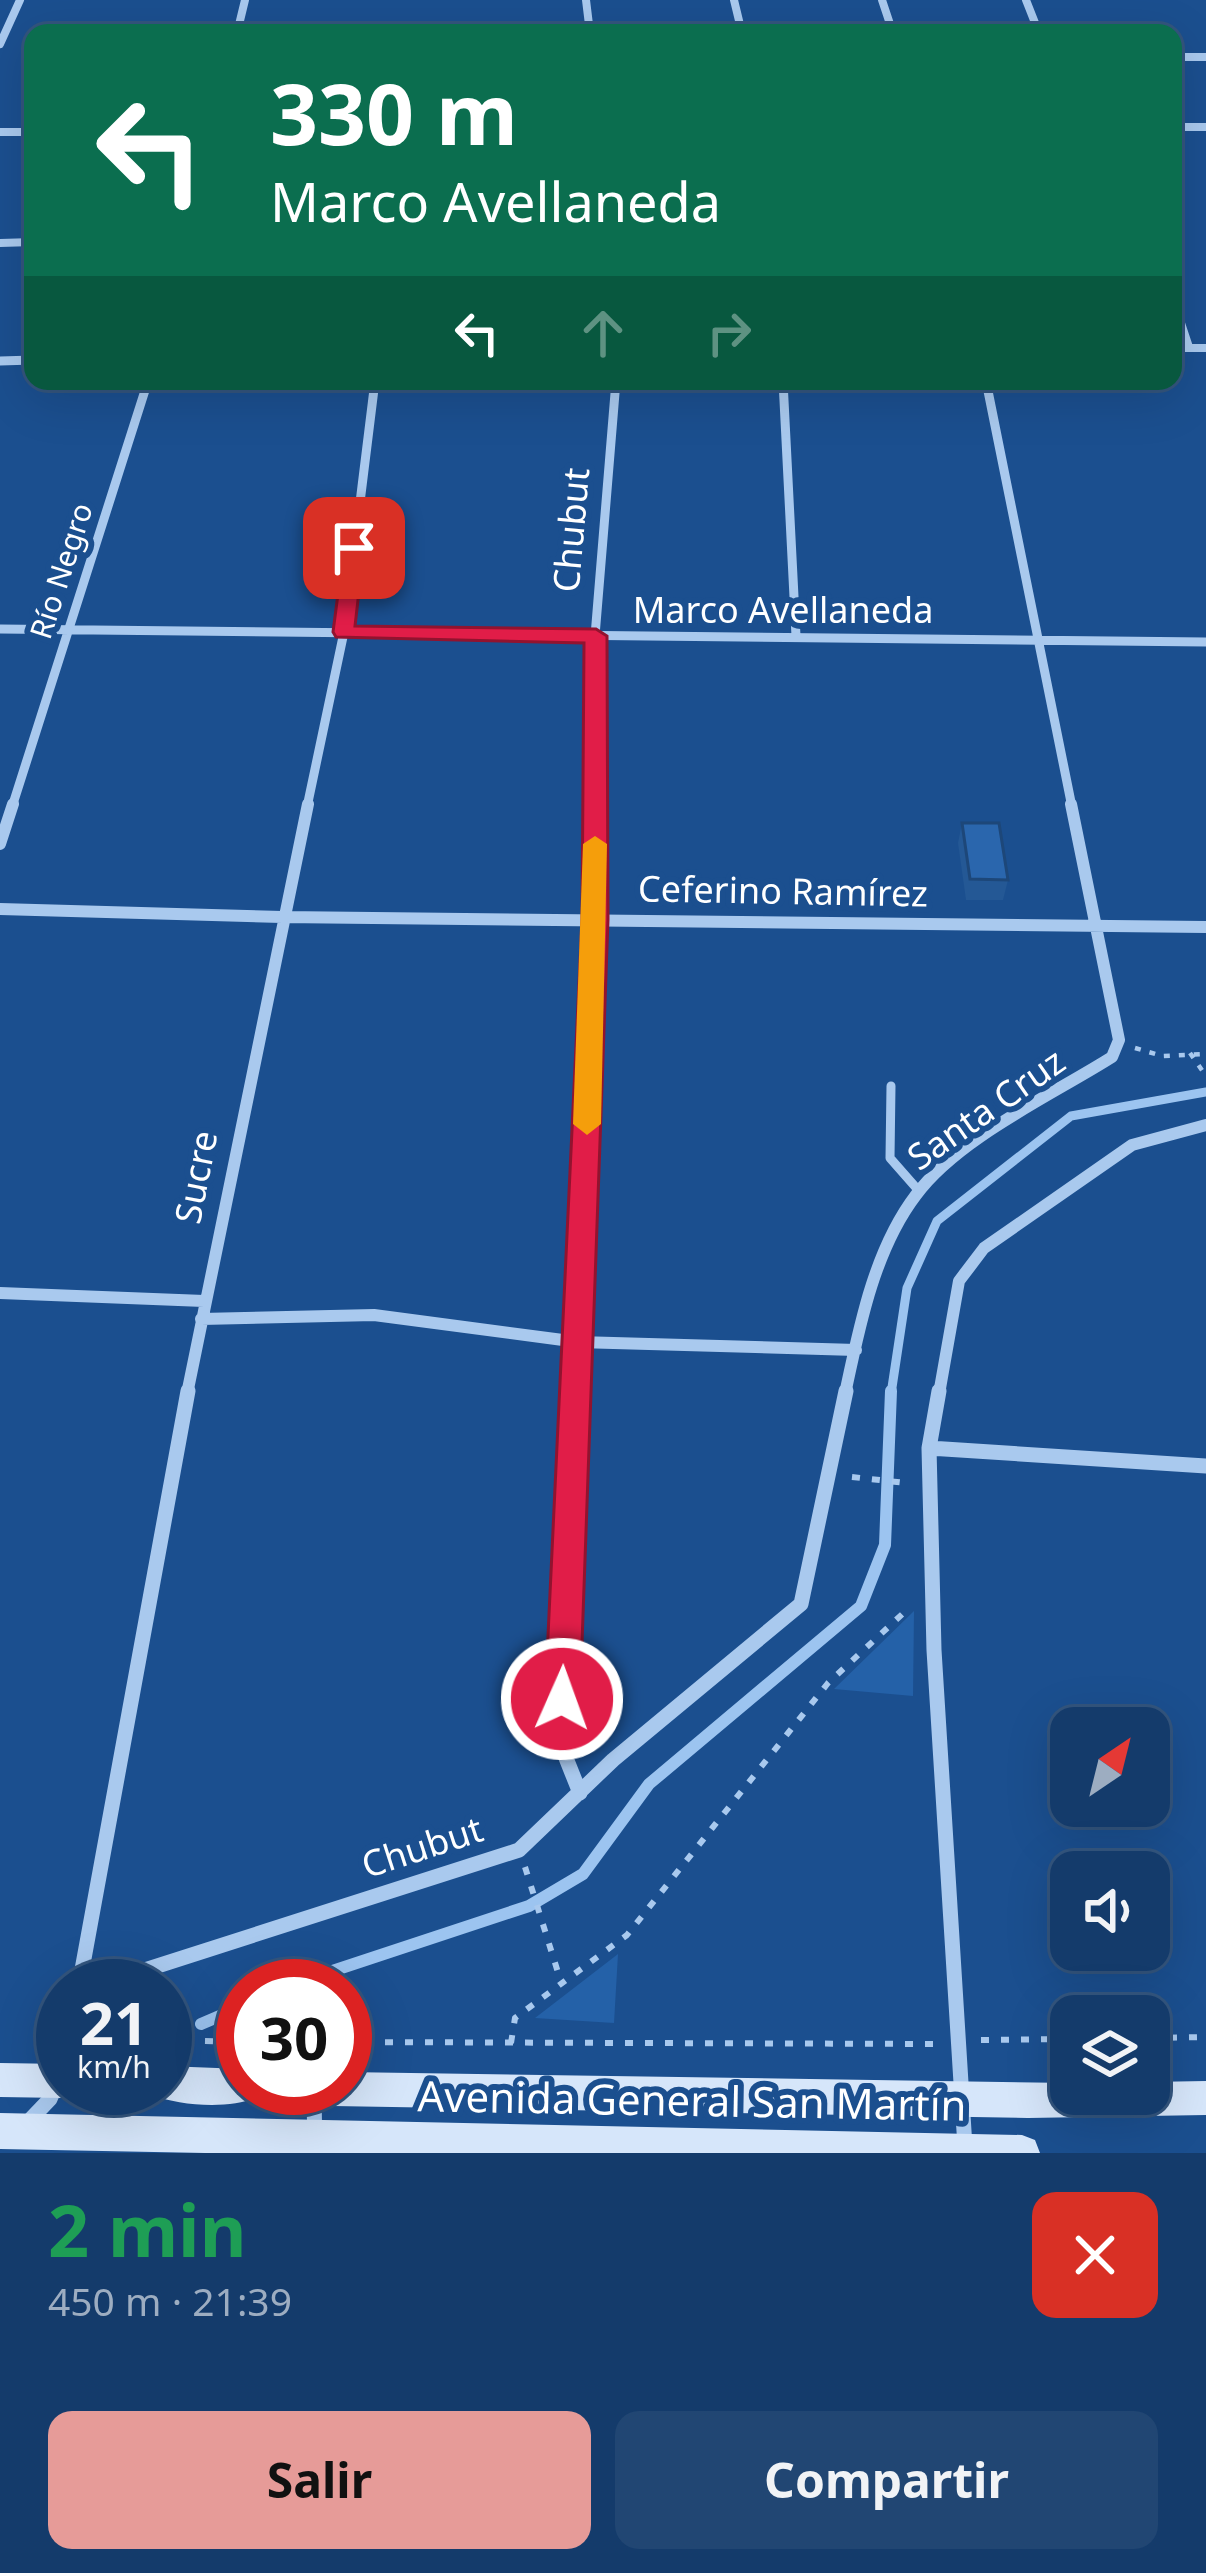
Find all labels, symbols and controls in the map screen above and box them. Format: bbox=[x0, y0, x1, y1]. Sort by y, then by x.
text: 330 m bbox=[270, 55, 518, 170]
icon: left bbox=[72, 72, 228, 228]
text: Marco Avellaneda bbox=[270, 164, 721, 238]
icon: left bbox=[444, 300, 510, 366]
icon: ahead bbox=[570, 300, 636, 366]
icon: right bbox=[696, 300, 762, 366]
street label: Chubut bbox=[541, 466, 600, 594]
street label: Río Negro bbox=[19, 497, 102, 644]
pin bbox=[303, 497, 405, 599]
icon: arrive bbox=[321, 515, 387, 581]
street label: Marco Avellaneda bbox=[633, 585, 933, 634]
street label: Ceferino Ramírez bbox=[638, 863, 928, 918]
street label: Santa Cruz bbox=[897, 1036, 1074, 1181]
street label: Sucre bbox=[163, 1126, 229, 1228]
position arrow bbox=[499, 1636, 625, 1762]
north arrow bbox=[1050, 1707, 1170, 1827]
map controls bbox=[1050, 1707, 1170, 2115]
street label: Chubut bbox=[355, 1804, 489, 1889]
button: sound bbox=[1050, 1851, 1170, 1971]
speed limit sign: 30 bbox=[216, 1959, 372, 2115]
text: 21 bbox=[80, 1981, 148, 2063]
button: layers bbox=[1050, 1995, 1170, 2115]
text: km/h bbox=[77, 2046, 151, 2087]
street label: Avenida General San Martín bbox=[417, 2066, 967, 2133]
text: 2 min bbox=[48, 2180, 246, 2278]
button: close bbox=[1032, 2192, 1158, 2318]
text: 450 m · 21:39 bbox=[48, 2274, 292, 2327]
button: Salir bbox=[48, 2411, 591, 2549]
button: Compartir bbox=[615, 2411, 1158, 2549]

